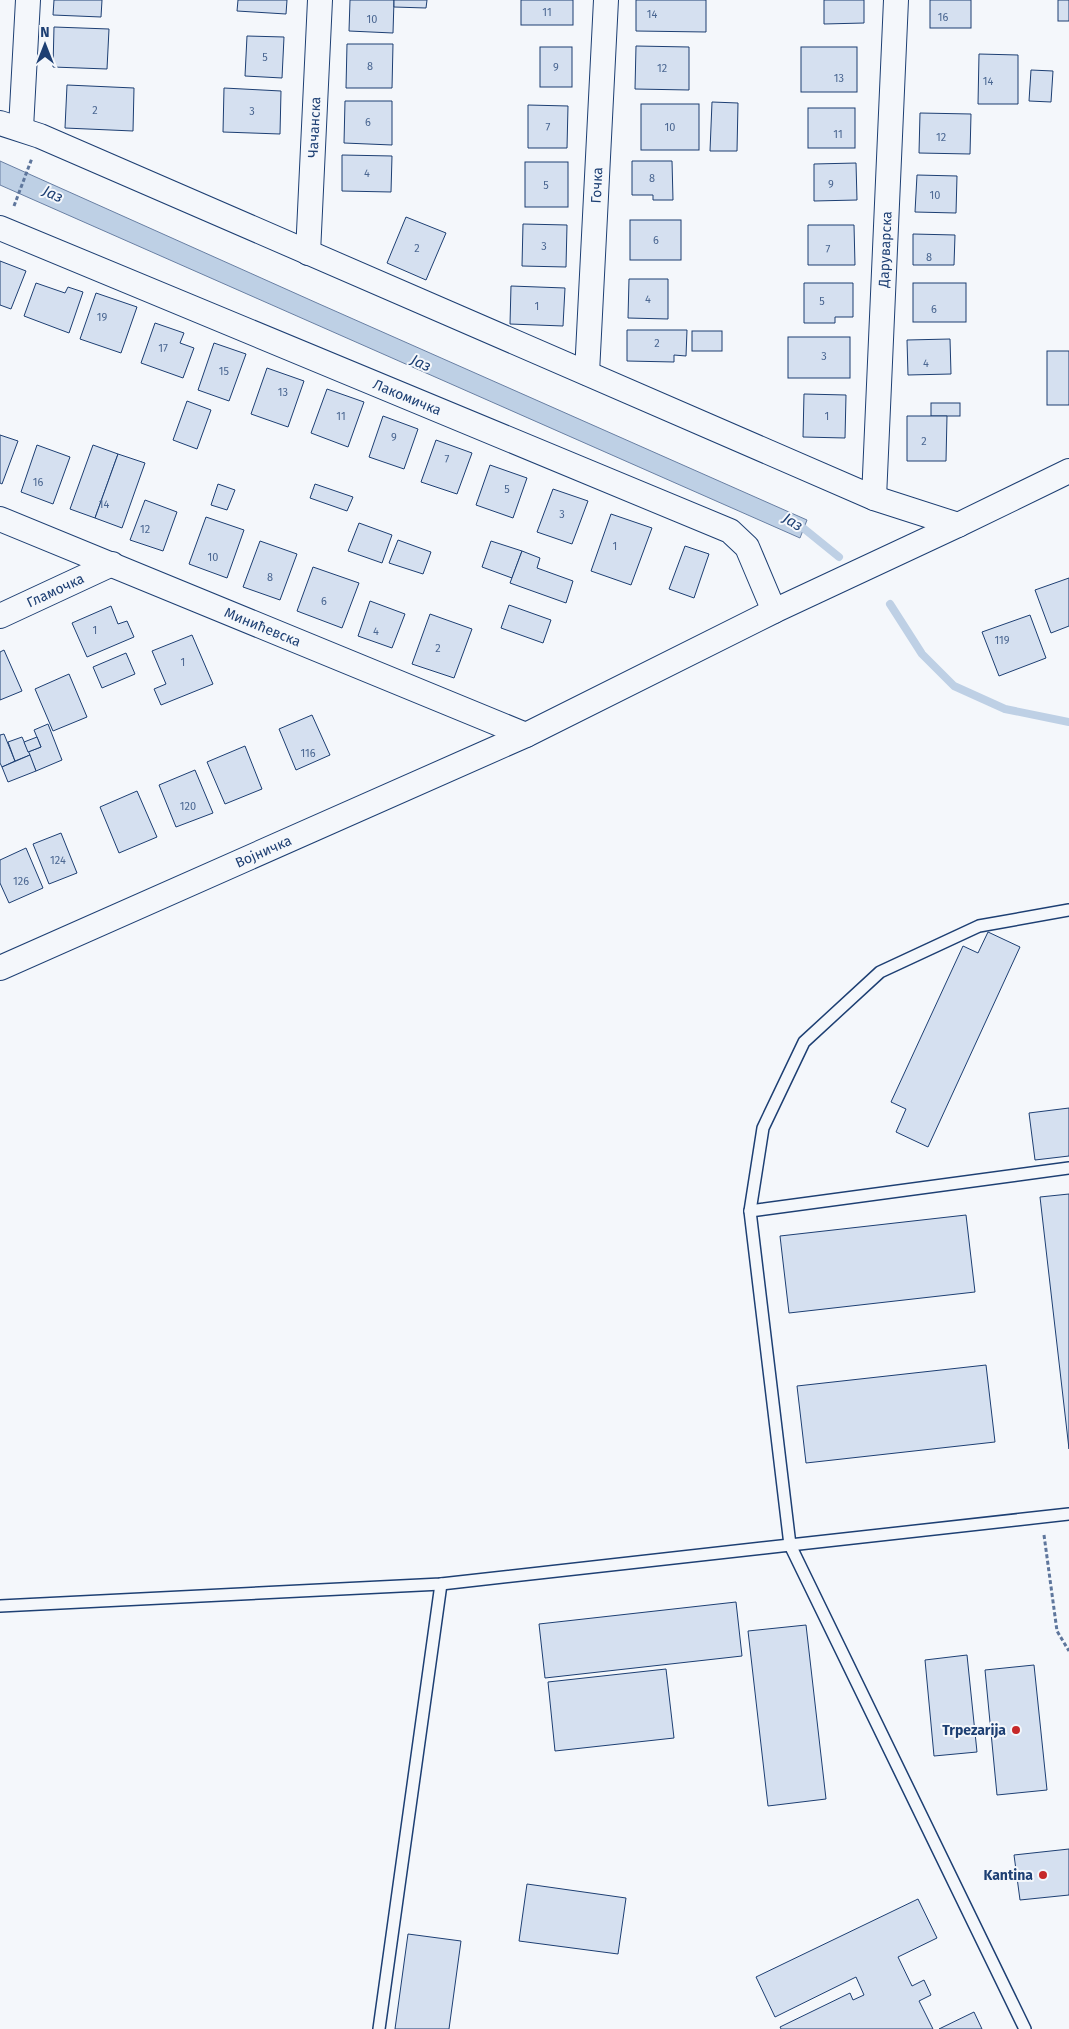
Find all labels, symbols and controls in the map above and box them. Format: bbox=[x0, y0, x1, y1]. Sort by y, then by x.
house number: 11 bbox=[542, 6, 552, 19]
house number: 14 bbox=[647, 8, 657, 21]
house number: 16 bbox=[938, 11, 948, 24]
house number: 10 bbox=[367, 13, 377, 26]
north arrow bbox=[20, 20, 70, 70]
text: N bbox=[40, 24, 50, 41]
house number: 5 bbox=[262, 51, 268, 64]
house number: 8 bbox=[367, 60, 373, 73]
house number: 9 bbox=[553, 61, 559, 74]
house number: 12 bbox=[657, 62, 667, 75]
house number: 13 bbox=[834, 72, 844, 85]
house number: 14 bbox=[983, 75, 993, 88]
street label: Чачанска bbox=[304, 96, 324, 158]
house number: 2 bbox=[92, 104, 98, 117]
house number: 3 bbox=[249, 105, 255, 118]
house number: 6 bbox=[365, 116, 371, 129]
house number: 7 bbox=[546, 121, 551, 134]
house number: 10 bbox=[665, 121, 675, 134]
house number: 11 bbox=[833, 128, 843, 141]
house number: 12 bbox=[936, 131, 946, 144]
house number: 4 bbox=[364, 167, 370, 180]
street label: Гочка bbox=[587, 167, 606, 204]
house number: 8 bbox=[649, 172, 655, 185]
house number: 9 bbox=[828, 178, 834, 191]
house number: 5 bbox=[543, 179, 549, 192]
water label: Јаз bbox=[39, 181, 66, 206]
house number: 10 bbox=[930, 189, 940, 202]
street label: Даруварска bbox=[875, 211, 895, 289]
house number: 6 bbox=[653, 234, 659, 247]
house number: 3 bbox=[541, 240, 547, 253]
house number: 2 bbox=[414, 242, 420, 255]
house number: 7 bbox=[826, 243, 831, 256]
house number: 8 bbox=[926, 251, 932, 264]
house number: 4 bbox=[645, 293, 651, 306]
house number: 5 bbox=[819, 295, 825, 308]
house number: 1 bbox=[535, 300, 539, 313]
house number: 6 bbox=[931, 303, 937, 316]
house number: 19 bbox=[97, 311, 107, 324]
house number: 2 bbox=[654, 337, 660, 350]
house number: 17 bbox=[158, 342, 168, 355]
water label: Јаз bbox=[407, 350, 434, 375]
house number: 3 bbox=[821, 350, 827, 363]
house number: 4 bbox=[923, 357, 929, 370]
house number: 15 bbox=[219, 365, 230, 378]
street label: Лакомичка bbox=[371, 375, 444, 419]
house number: 13 bbox=[278, 386, 288, 399]
house number: 11 bbox=[336, 410, 346, 423]
house number: 1 bbox=[825, 410, 829, 423]
house number: 9 bbox=[391, 431, 397, 444]
house number: 2 bbox=[921, 435, 927, 448]
house number: 7 bbox=[445, 453, 450, 466]
house number: 16 bbox=[33, 476, 43, 489]
house number: 5 bbox=[504, 483, 510, 496]
house number: 14 bbox=[99, 498, 109, 511]
house number: 3 bbox=[559, 508, 565, 521]
water label: Јаз bbox=[779, 509, 806, 535]
house number: 12 bbox=[140, 523, 150, 536]
house number: 1 bbox=[613, 540, 617, 553]
house number: 10 bbox=[208, 551, 218, 564]
street label: Гламочка bbox=[24, 570, 87, 611]
house number: 8 bbox=[267, 571, 273, 584]
house number: 6 bbox=[321, 595, 327, 608]
street label: Минићевска bbox=[222, 604, 303, 650]
house number: 1 bbox=[93, 624, 97, 637]
house number: 4 bbox=[373, 625, 379, 638]
house number: 119 bbox=[994, 634, 1010, 647]
house number: 2 bbox=[435, 642, 441, 655]
house number: 1 bbox=[181, 656, 185, 669]
house number: 116 bbox=[300, 747, 316, 760]
house number: 120 bbox=[180, 800, 196, 813]
street label: Војничка bbox=[233, 831, 294, 871]
house number: 124 bbox=[50, 854, 66, 867]
house number: 126 bbox=[13, 875, 29, 888]
place label: Trpezarija bbox=[942, 1722, 1006, 1739]
marker: Trpezarija bbox=[1010, 1724, 1022, 1736]
place label: Kantina bbox=[983, 1867, 1033, 1884]
marker: Kantina bbox=[1037, 1869, 1049, 1881]

